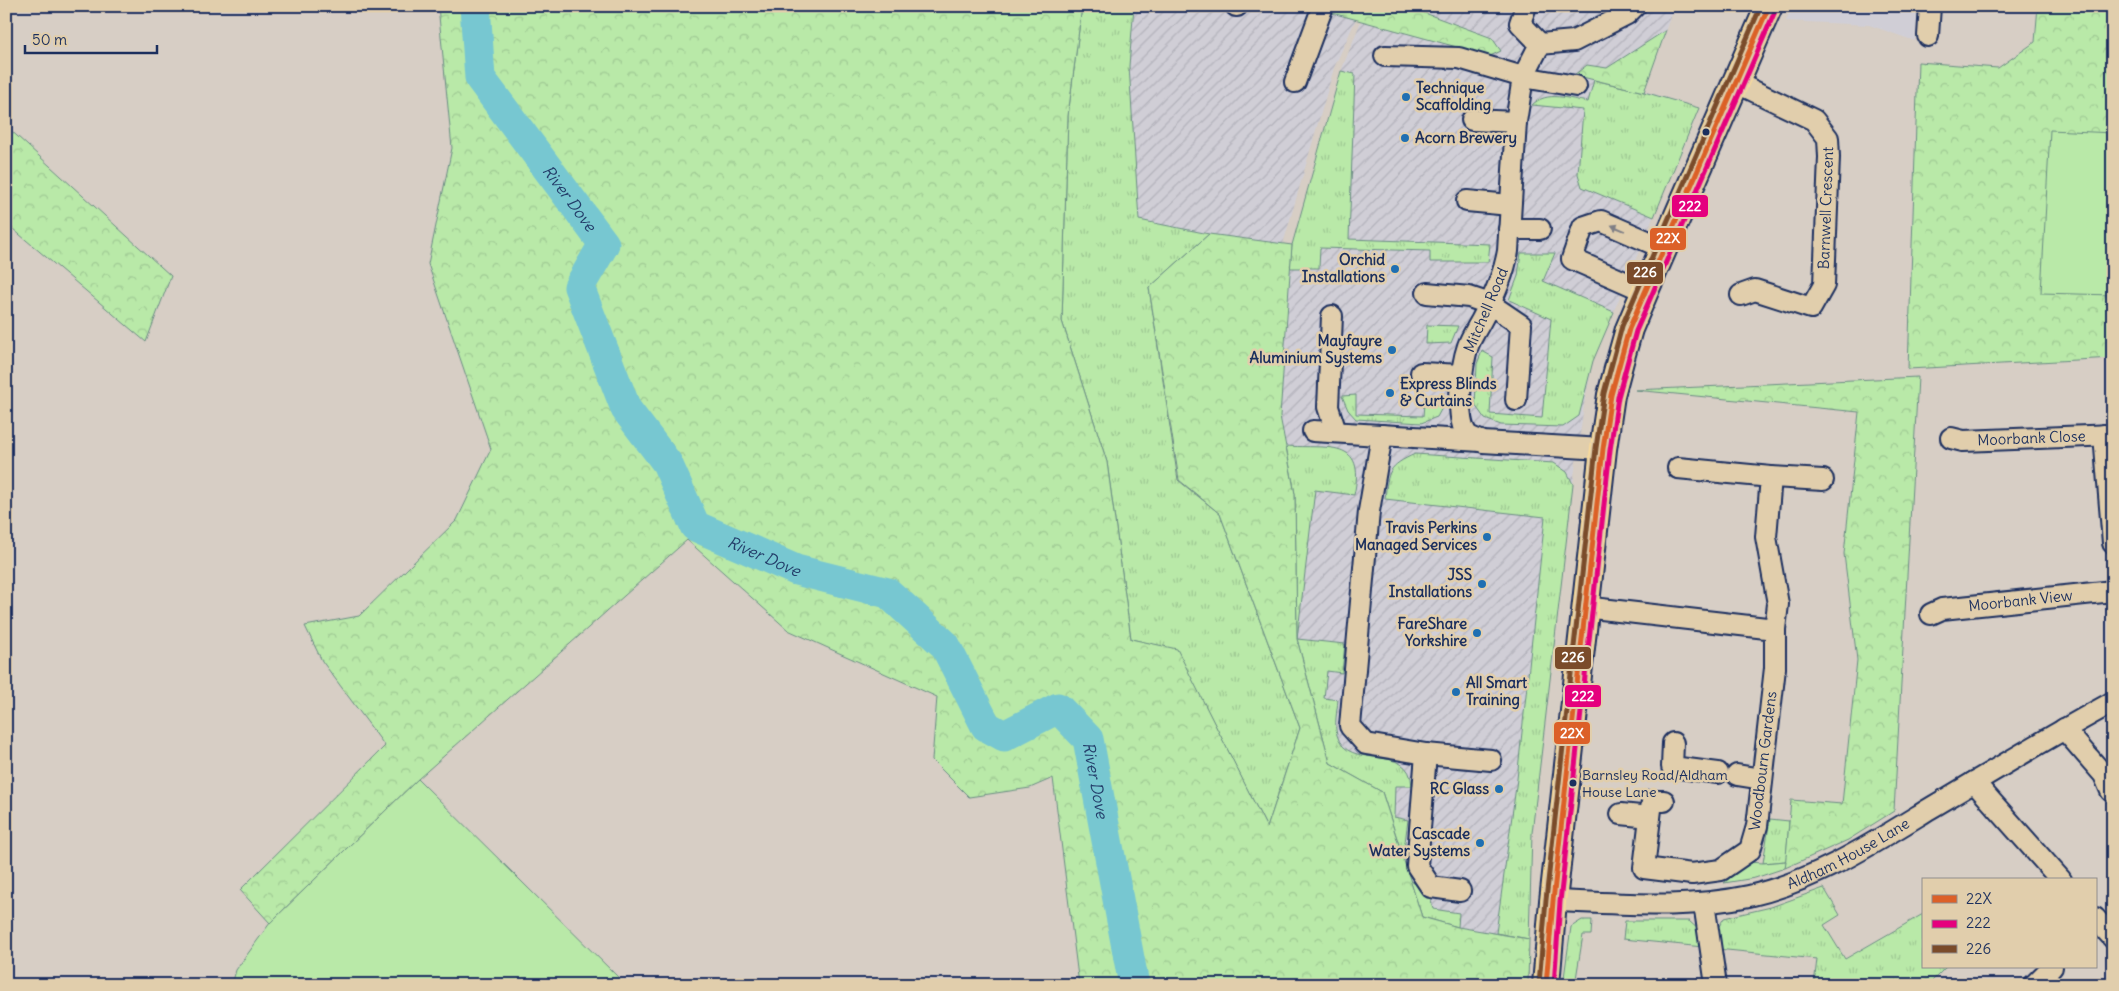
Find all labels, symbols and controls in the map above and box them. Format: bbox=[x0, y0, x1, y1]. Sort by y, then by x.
scale bar bbox=[25, 22, 158, 54]
text: 50 m bbox=[32, 30, 67, 49]
place label: Technique Scaffolding bbox=[1416, 78, 1491, 115]
marker: Technique Scaffolding bbox=[1400, 91, 1412, 103]
unlabelled marker bbox=[1701, 127, 1711, 137]
place label: Acorn Brewery bbox=[1415, 128, 1517, 148]
marker: Acorn Brewery bbox=[1399, 132, 1411, 144]
street label: Barnwell Crescent bbox=[1814, 146, 1837, 270]
water label: River Dove bbox=[539, 161, 602, 236]
line badge: 222 bbox=[1671, 194, 1709, 218]
text: 222 bbox=[1678, 197, 1702, 215]
one-way arrow bbox=[1611, 224, 1625, 232]
line badge: 22X bbox=[1649, 227, 1687, 251]
text: 22X bbox=[1656, 229, 1680, 247]
place label: Orchid Installations bbox=[1302, 250, 1385, 286]
line badge: 226 bbox=[1626, 261, 1664, 285]
marker: Orchid Installations bbox=[1389, 263, 1401, 275]
text: 226 bbox=[1633, 263, 1657, 281]
street label: Mitchell Road bbox=[1459, 264, 1512, 355]
place label: Mayfayre Aluminium Systems bbox=[1250, 331, 1382, 368]
marker: Mayfayre Aluminium Systems bbox=[1386, 344, 1398, 356]
place label: Express Blinds & Curtains bbox=[1400, 374, 1497, 410]
marker: Express Blinds & Curtains bbox=[1384, 387, 1396, 399]
street label: Moorbank Close bbox=[1977, 426, 2086, 449]
place label: Travis Perkins Managed Services bbox=[1355, 518, 1477, 555]
marker: Travis Perkins Managed Services bbox=[1481, 531, 1493, 543]
water label: River Dove bbox=[725, 532, 805, 581]
place label: JSS Installations bbox=[1389, 565, 1472, 601]
marker: JSS Installations bbox=[1476, 578, 1488, 590]
street label: Moorbank View bbox=[1967, 585, 2074, 615]
place label: FareShare Yorkshire bbox=[1398, 614, 1467, 650]
marker: FareShare Yorkshire bbox=[1471, 627, 1483, 639]
line badge: 226 bbox=[1554, 646, 1592, 670]
text: 226 bbox=[1561, 648, 1585, 666]
place label: All Smart Training bbox=[1466, 673, 1528, 710]
line badge: 222 bbox=[1564, 684, 1602, 708]
marker: All Smart Training bbox=[1450, 686, 1462, 698]
text: 222 bbox=[1571, 687, 1595, 705]
street label: Woodbourn Gardens bbox=[1745, 690, 1781, 832]
line badge: 22X bbox=[1553, 721, 1591, 745]
text: 22X bbox=[1560, 724, 1584, 742]
water label: River Dove bbox=[1079, 740, 1113, 821]
place label: Barnsley Road/Aldham House Lane bbox=[1582, 766, 1728, 801]
marker: Barnsley Road/Aldham House Lane bbox=[1568, 778, 1578, 788]
place label: RC Glass bbox=[1430, 779, 1489, 798]
marker: RC Glass bbox=[1493, 783, 1505, 795]
street label: Aldham House Lane bbox=[1784, 813, 1913, 893]
place label: Cascade Water Systems bbox=[1369, 824, 1470, 861]
marker: Cascade Water Systems bbox=[1474, 837, 1486, 849]
legend bbox=[1922, 878, 2096, 968]
text: 22X bbox=[1966, 889, 1992, 908]
text: 222 bbox=[1966, 913, 1991, 932]
text: 226 bbox=[1966, 939, 1991, 958]

